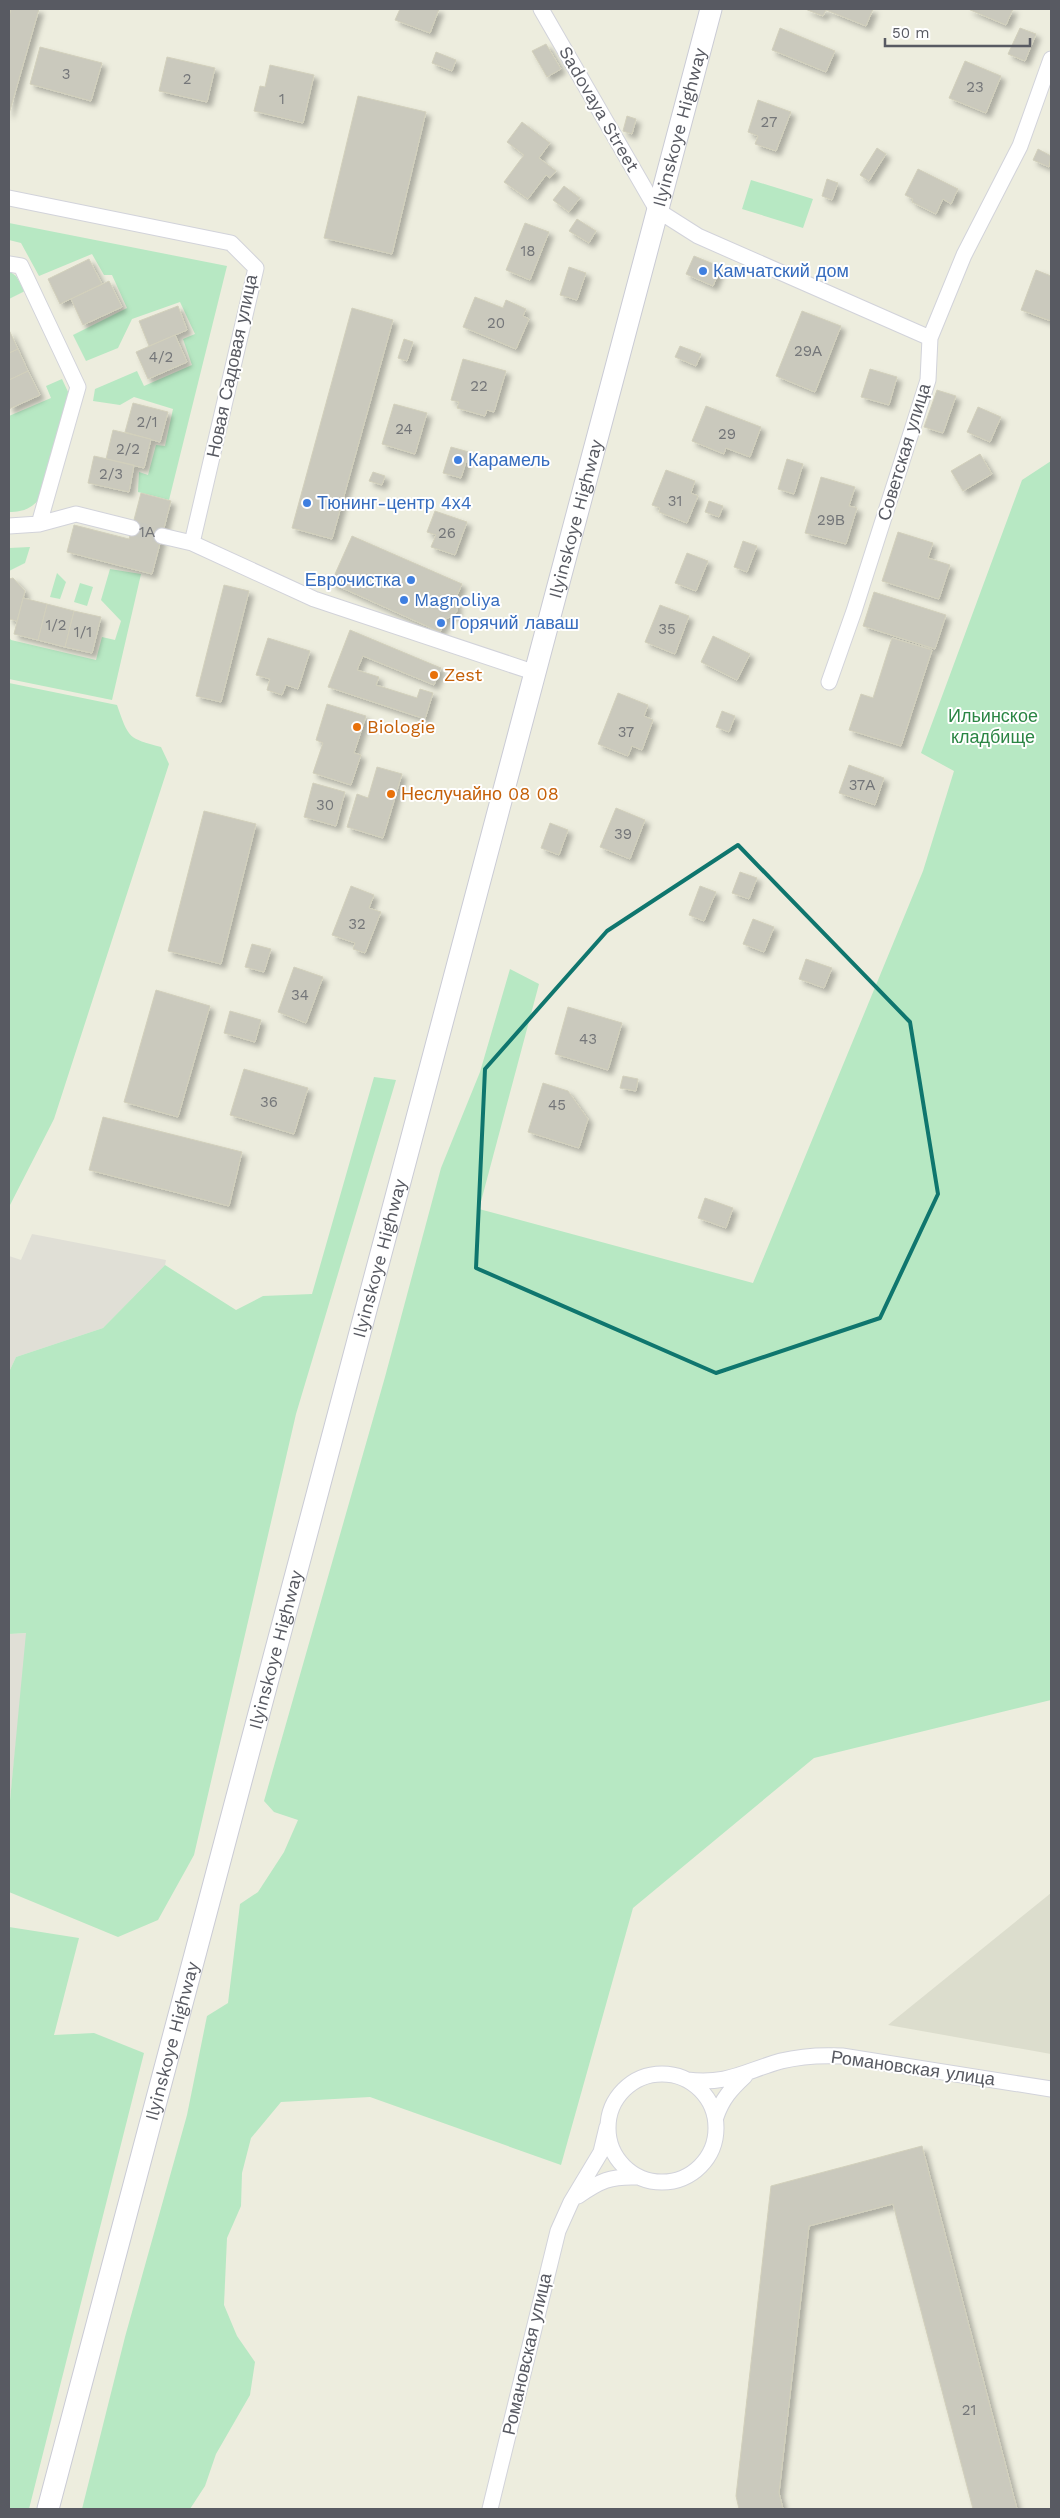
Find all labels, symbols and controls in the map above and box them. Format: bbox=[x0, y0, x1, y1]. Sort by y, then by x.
scale bar bbox=[885, 15, 1030, 47]
text: 50 m bbox=[892, 24, 929, 42]
street label: Sadovaya Street bbox=[555, 42, 644, 176]
street label: Ilyinskoye Highway bbox=[648, 45, 710, 209]
house number: 3 bbox=[62, 65, 70, 83]
house number: 2 bbox=[183, 70, 191, 88]
house number: 23 bbox=[966, 78, 984, 96]
house number: 1 bbox=[279, 90, 285, 108]
house number: 27 bbox=[761, 113, 777, 131]
house number: 18 bbox=[520, 242, 536, 260]
place label: Камчатский дом bbox=[713, 260, 849, 281]
marker: Камчатский дом bbox=[697, 265, 709, 277]
street label: Новая Садовая улица bbox=[202, 271, 261, 459]
house number: 20 bbox=[487, 314, 505, 332]
house number: 29А bbox=[794, 342, 822, 360]
house number: 4/2 bbox=[149, 348, 173, 366]
house number: 22 bbox=[470, 377, 488, 395]
street label: Советская улица bbox=[873, 380, 935, 523]
house number: 2/1 bbox=[136, 413, 158, 431]
house number: 24 bbox=[395, 420, 413, 438]
house number: 29 bbox=[718, 425, 736, 443]
street label: Ilyinskoye Highway bbox=[544, 436, 607, 600]
house number: 2/2 bbox=[116, 440, 140, 458]
place label: Карамель bbox=[468, 449, 550, 470]
marker: Карамель bbox=[452, 454, 464, 466]
house number: 2/3 bbox=[99, 465, 123, 483]
place label: Тюнинг-центр 4х4 bbox=[317, 492, 472, 513]
house number: 31 bbox=[668, 492, 682, 510]
marker: Тюнинг-центр 4х4 bbox=[301, 497, 313, 509]
house number: 29В bbox=[817, 511, 845, 529]
house number: 1А bbox=[139, 523, 155, 541]
house number: 26 bbox=[438, 524, 456, 542]
place label: Еврочистка bbox=[305, 569, 402, 590]
marker: Еврочистка bbox=[405, 574, 417, 586]
place label: Magnoliya bbox=[414, 589, 501, 610]
marker: Magnoliya bbox=[398, 594, 410, 606]
place label: Горячий лаваш bbox=[451, 612, 579, 633]
house number: 1/2 bbox=[45, 616, 67, 634]
marker: Горячий лаваш bbox=[435, 617, 447, 629]
house number: 35 bbox=[658, 620, 676, 638]
house number: 1/1 bbox=[74, 623, 92, 641]
place label: Zest bbox=[444, 664, 483, 685]
marker: Zest bbox=[428, 669, 440, 681]
park label: Ильинское кладбище bbox=[948, 705, 1038, 747]
place label: Biologie bbox=[367, 716, 435, 737]
marker: Biologie bbox=[351, 721, 363, 733]
house number: 37 bbox=[618, 723, 634, 741]
house number: 37А bbox=[849, 776, 875, 794]
place label: Неслучайно 08 08 bbox=[401, 783, 559, 804]
marker: Неслучайно 08 08 bbox=[385, 788, 397, 800]
house number: 30 bbox=[316, 796, 334, 814]
house number: 39 bbox=[614, 825, 632, 843]
house number: 32 bbox=[348, 915, 366, 933]
house number: 34 bbox=[291, 986, 309, 1004]
house number: 43 bbox=[579, 1030, 597, 1048]
house number: 36 bbox=[260, 1093, 278, 1111]
house number: 45 bbox=[548, 1096, 566, 1114]
street label: Ilyinskoye Highway bbox=[348, 1176, 411, 1340]
street label: Ilyinskoye Highway bbox=[244, 1567, 307, 1731]
street label: Ilyinskoye Highway bbox=[140, 1959, 203, 2123]
street label: Романовская улица bbox=[830, 2046, 997, 2090]
street label: Романовская улица bbox=[498, 2270, 556, 2437]
house number: 21 bbox=[962, 2401, 976, 2419]

